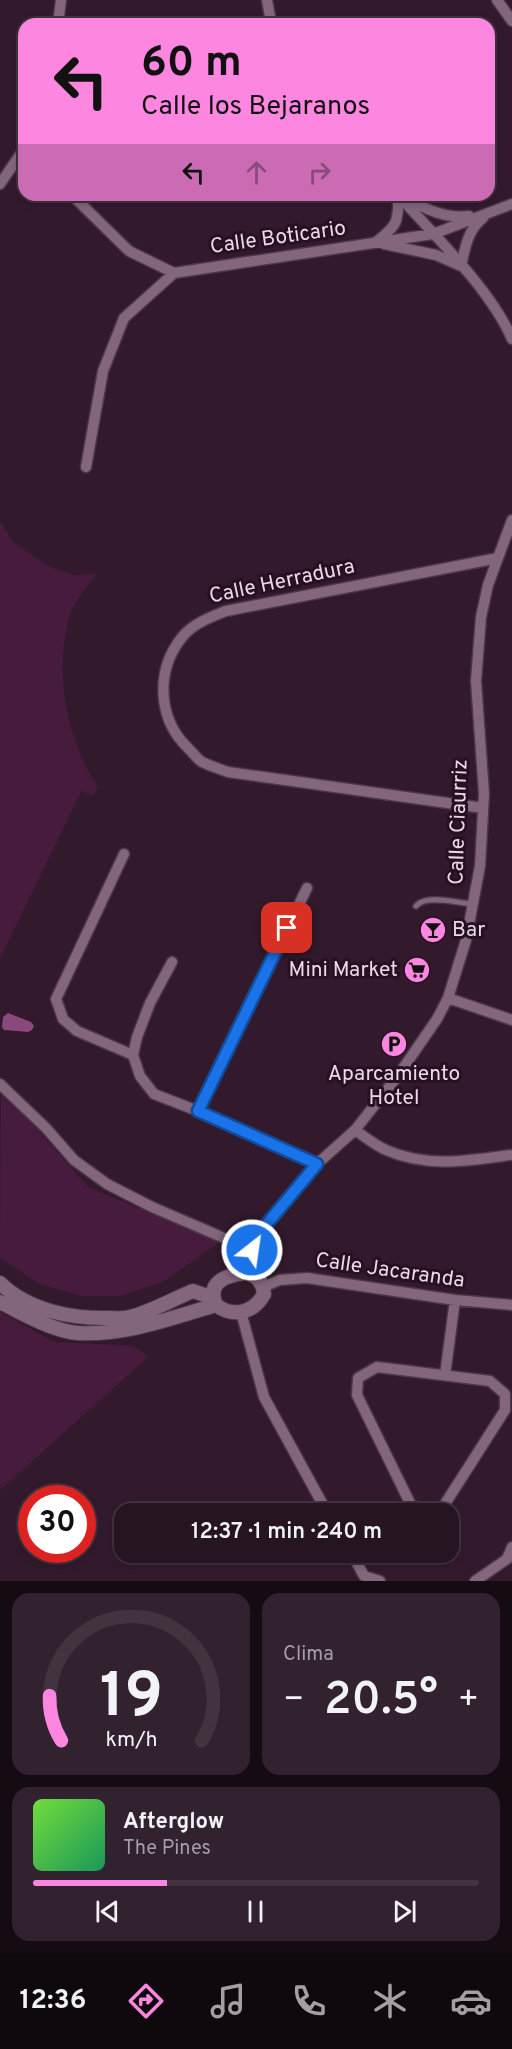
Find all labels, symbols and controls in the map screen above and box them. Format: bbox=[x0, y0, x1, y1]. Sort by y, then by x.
text: 60 m bbox=[141, 38, 242, 91]
icon: left bbox=[42, 42, 120, 120]
text: Calle los Bejaranos bbox=[141, 90, 370, 124]
icon: left bbox=[177, 156, 210, 189]
icon: ahead bbox=[240, 156, 273, 189]
icon: right bbox=[303, 156, 336, 189]
street label: Calle Boticario bbox=[208, 215, 348, 261]
street label: Calle Herradura bbox=[207, 553, 357, 611]
street label: Calle Ciaurriz bbox=[443, 759, 475, 885]
pin bbox=[261, 902, 312, 953]
icon: arrive bbox=[270, 911, 303, 944]
bar icon: Bar bbox=[418, 915, 448, 945]
place label: Bar bbox=[452, 917, 485, 944]
supermarket icon: Mini Market bbox=[402, 955, 432, 985]
place label: Mini Market bbox=[289, 957, 398, 984]
parking icon: Aparcamiento Hotel bbox=[379, 1029, 409, 1059]
place label: Aparcamiento Hotel bbox=[328, 1061, 460, 1112]
position arrow bbox=[220, 1218, 284, 1282]
street label: Calle Jacaranda bbox=[314, 1247, 466, 1295]
speed limit sign: 30 bbox=[18, 1485, 96, 1563]
text: 12:37 · 1 min · 240 m bbox=[191, 1519, 382, 1546]
text: Clima bbox=[283, 1642, 334, 1668]
text: 19 bbox=[99, 1660, 163, 1739]
text: 20.5° bbox=[324, 1673, 438, 1730]
text: − bbox=[283, 1680, 304, 1722]
text: + bbox=[458, 1680, 479, 1722]
text: km/h bbox=[105, 1727, 157, 1754]
text: Afterglow bbox=[123, 1809, 224, 1836]
text: The Pines bbox=[123, 1836, 211, 1862]
icon: previous bbox=[91, 1895, 124, 1928]
icon: pause bbox=[239, 1895, 272, 1928]
icon: next bbox=[388, 1895, 421, 1928]
icon: directions bbox=[125, 1980, 167, 2022]
icon: music bbox=[207, 1980, 249, 2022]
icon: phone bbox=[288, 1980, 330, 2022]
icon: climate bbox=[369, 1980, 411, 2022]
icon: car bbox=[450, 1980, 492, 2022]
text: 12:36 bbox=[20, 1984, 86, 2018]

